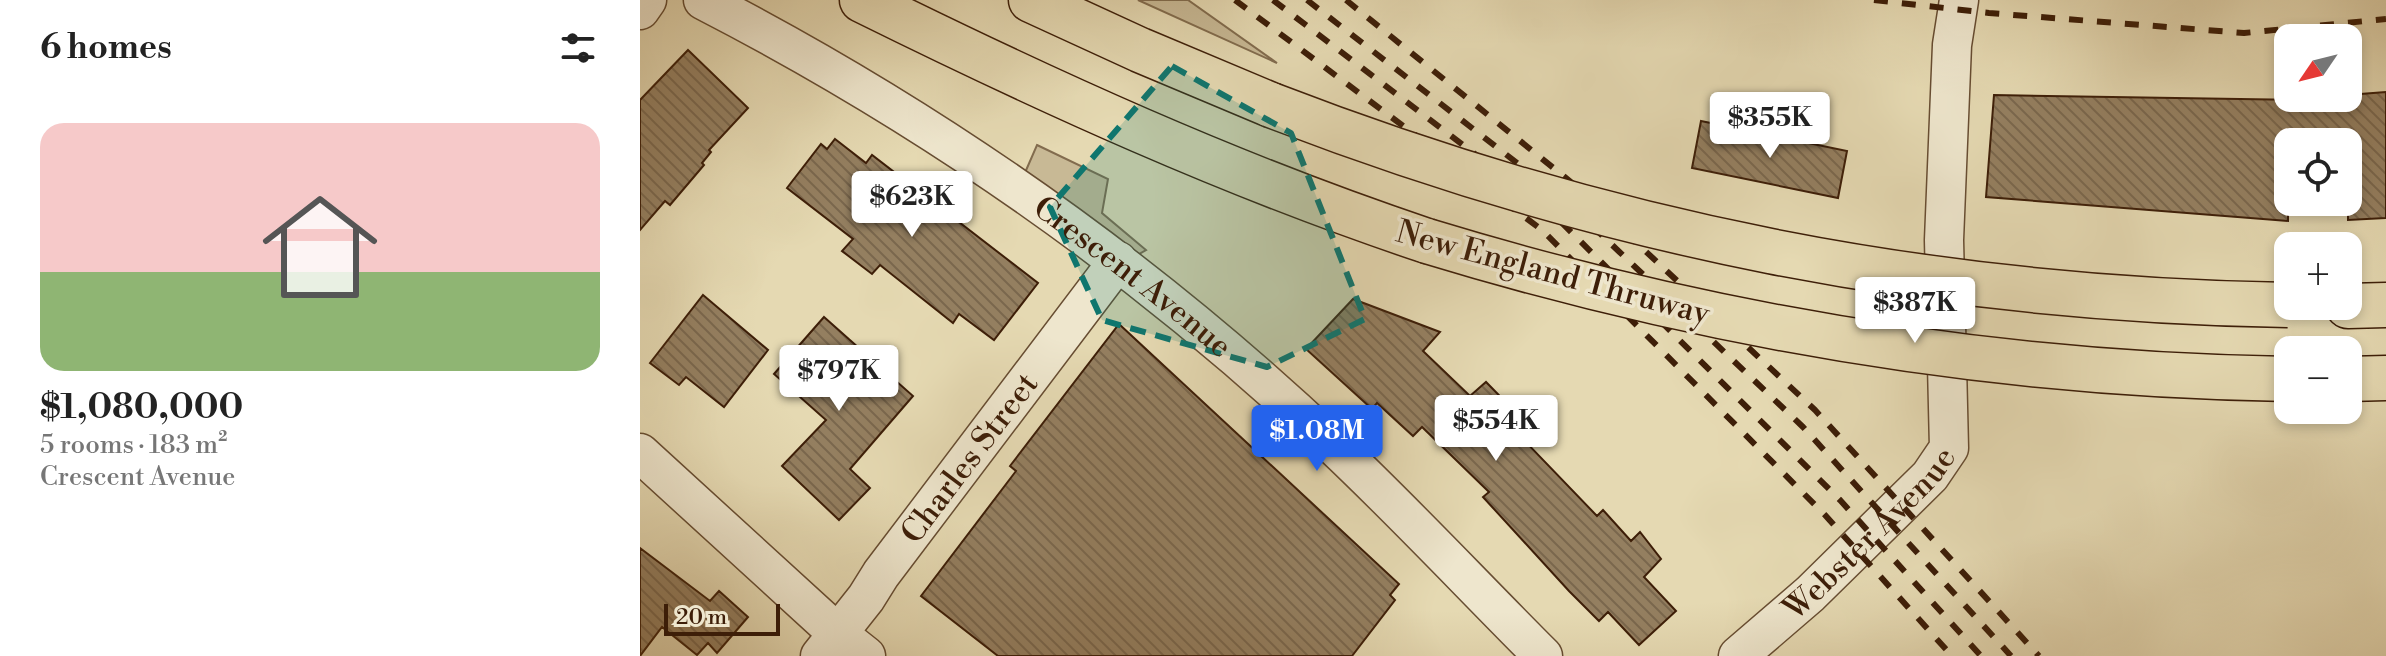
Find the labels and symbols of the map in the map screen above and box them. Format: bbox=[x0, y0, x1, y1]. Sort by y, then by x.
north arrow bbox=[2274, 24, 2362, 112]
pin: $355K bbox=[1714, 92, 1826, 160]
pin: $623K bbox=[856, 171, 968, 239]
street label: Crescent Avenue bbox=[1025, 188, 1240, 367]
street label: New England Thruway bbox=[1392, 212, 1714, 334]
pin: $387K bbox=[1859, 277, 1971, 345]
pin: $797K bbox=[783, 345, 895, 413]
street label: Charles Street bbox=[892, 365, 1047, 552]
pin: $554K bbox=[1440, 395, 1552, 463]
pin: $1.08M bbox=[1252, 405, 1382, 473]
street label: Webster Avenue bbox=[1775, 440, 1965, 630]
scale bar bbox=[664, 600, 780, 636]

